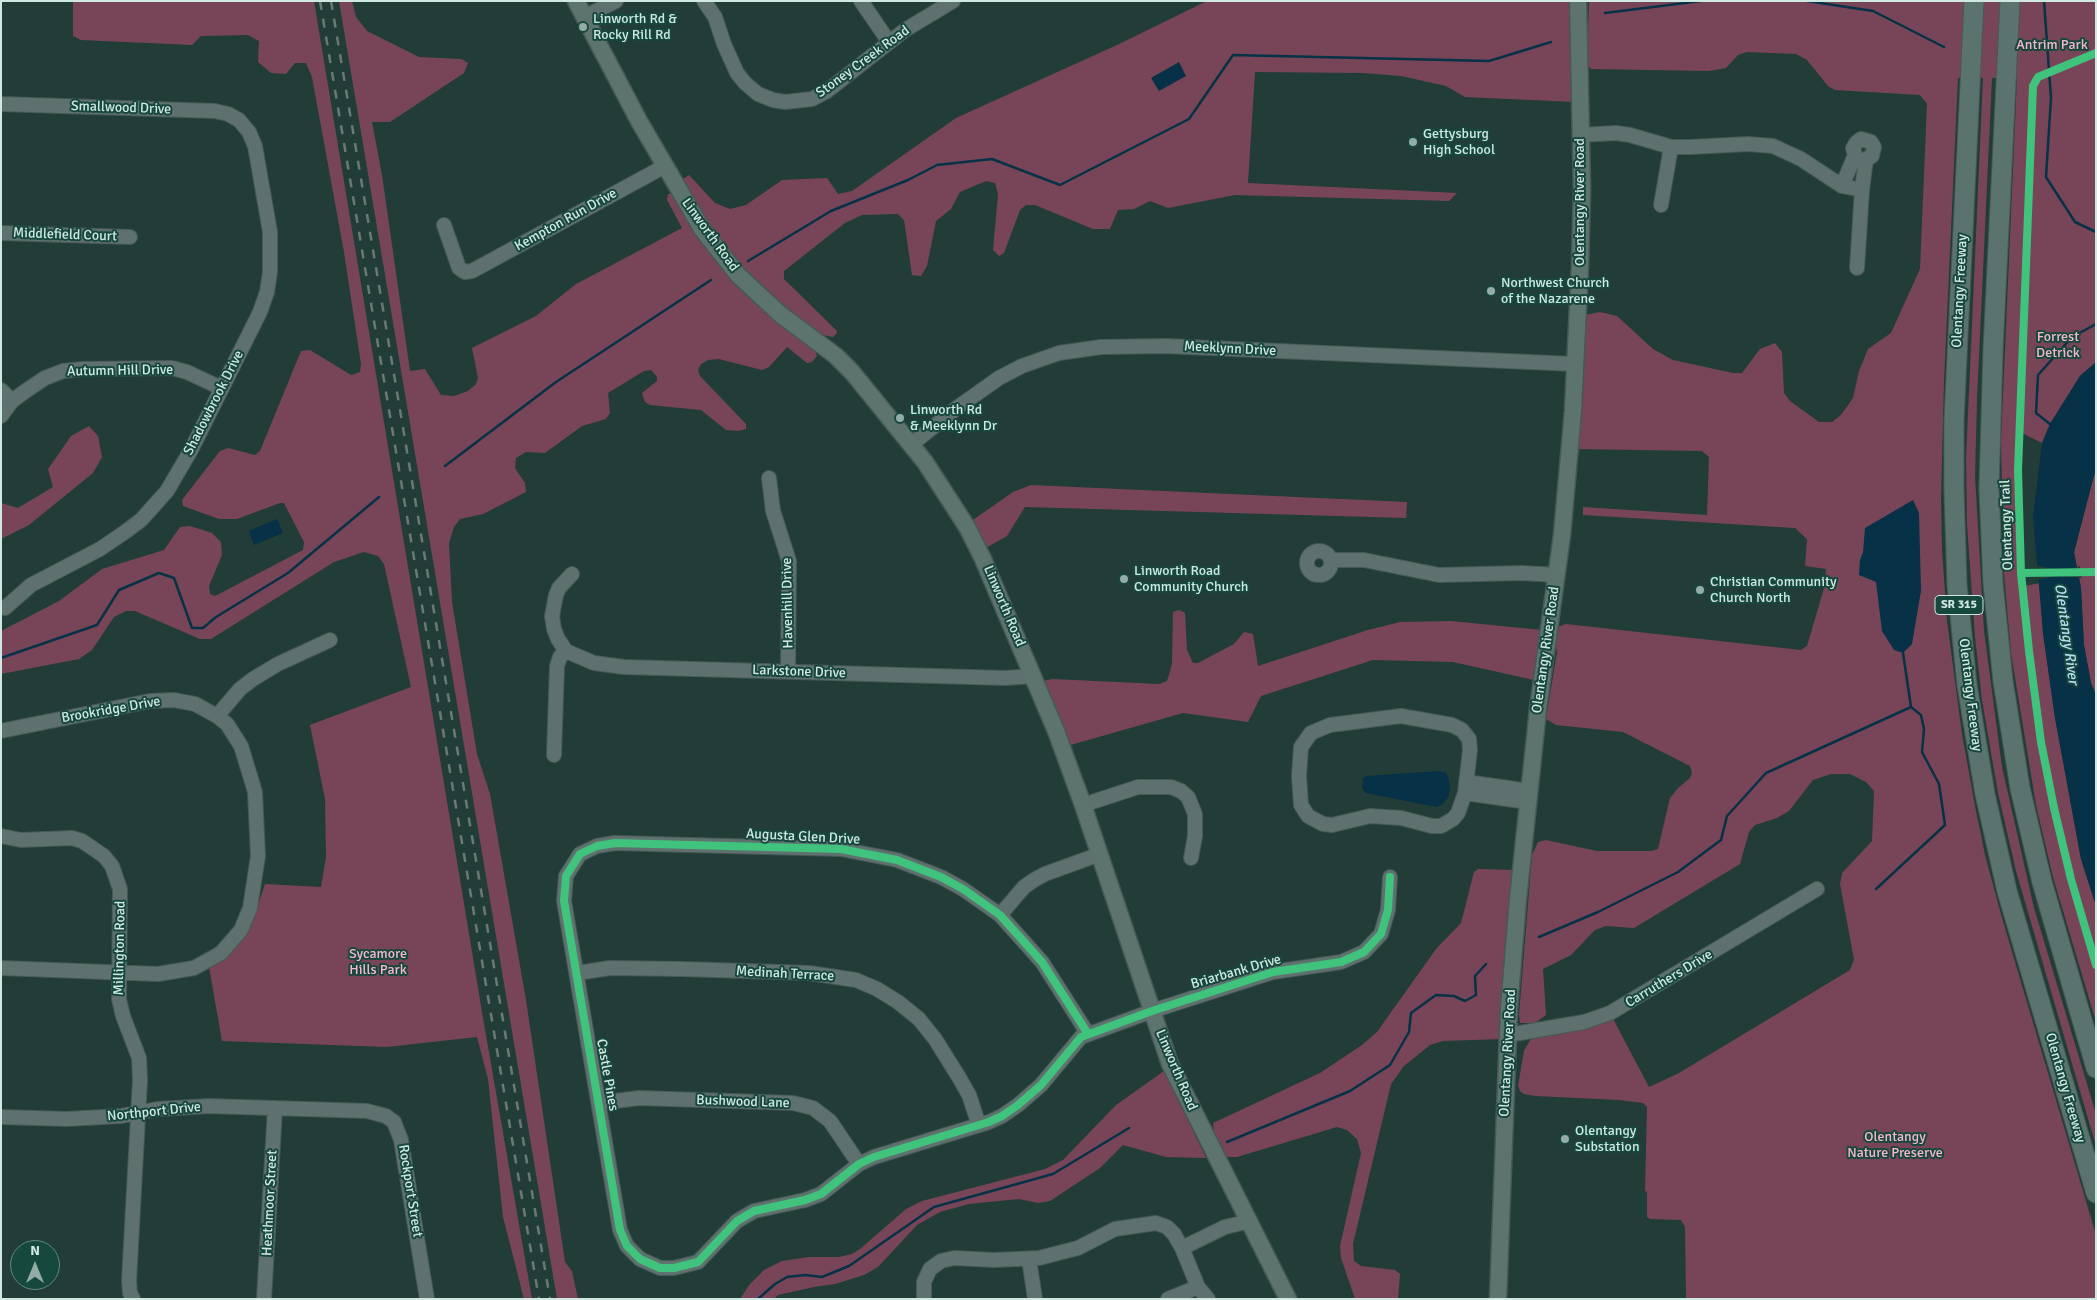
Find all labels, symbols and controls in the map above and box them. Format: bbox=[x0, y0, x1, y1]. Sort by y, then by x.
place label: Linworth Rd & Rocky Rill Rd bbox=[593, 11, 677, 44]
marker: Linworth Rd & Rocky Rill Rd bbox=[577, 21, 589, 33]
street label: Stoney Creek Road bbox=[813, 22, 913, 102]
park label: Antrim Park bbox=[2016, 37, 2088, 53]
street label: Smallwood Drive bbox=[71, 98, 171, 118]
place label: Gettysburg High School bbox=[1423, 126, 1495, 158]
marker: Gettysburg High School bbox=[1407, 136, 1419, 148]
street label: Olentangy River Road bbox=[1572, 138, 1588, 266]
street label: Kempton Run Drive bbox=[512, 185, 620, 255]
street label: Linworth Road bbox=[678, 195, 742, 275]
street label: Middlefield Court bbox=[13, 225, 117, 245]
street label: Olentangy Freeway bbox=[1949, 234, 1971, 348]
place label: Northwest Church of the Nazarene bbox=[1501, 275, 1609, 308]
marker: Northwest Church of the Nazarene bbox=[1485, 285, 1497, 297]
park label: Forrest Detrick bbox=[2036, 329, 2080, 362]
street label: Meeklynn Drive bbox=[1183, 338, 1277, 360]
street label: Shadowbrook Drive bbox=[180, 348, 248, 458]
street label: Autumn Hill Drive bbox=[67, 362, 173, 380]
place label: Linworth Rd & Meeklynn Dr bbox=[910, 402, 997, 434]
marker: Linworth Rd & Meeklynn Dr bbox=[894, 412, 906, 424]
street label: Olentangy Trail bbox=[1997, 479, 2017, 571]
street label: Havenhill Drive bbox=[779, 557, 797, 649]
street label: Linworth Road bbox=[979, 563, 1029, 649]
place label: Linworth Road Community Church bbox=[1134, 563, 1248, 596]
marker: Linworth Road Community Church bbox=[1118, 573, 1130, 585]
place label: Christian Community Church North bbox=[1710, 574, 1836, 606]
water label: Olentangy River bbox=[2050, 582, 2082, 686]
marker: Christian Community Church North bbox=[1694, 584, 1706, 596]
street label: Olentangy River Road bbox=[1529, 585, 1563, 715]
road number: SR 315 bbox=[1935, 596, 1983, 614]
street label: Olentangy Freeway bbox=[1955, 638, 1985, 752]
street label: Larkstone Drive bbox=[752, 662, 846, 682]
street label: Brookridge Drive bbox=[60, 693, 162, 727]
street label: Augusta Glen Drive bbox=[745, 826, 861, 848]
street label: Millington Road bbox=[111, 901, 129, 995]
park label: Sycamore Hills Park bbox=[349, 946, 407, 979]
street label: Carruthers Drive bbox=[1622, 946, 1716, 1012]
street label: Briarbank Drive bbox=[1189, 951, 1283, 993]
street label: Medinah Terrace bbox=[735, 963, 835, 985]
street label: Olentangy River Road bbox=[1496, 989, 1520, 1117]
street label: Linworth Road bbox=[1151, 1027, 1201, 1113]
street label: Olentangy Freeway bbox=[2041, 1031, 2089, 1145]
street label: Castle Pines bbox=[592, 1038, 622, 1112]
street label: Bushwood Lane bbox=[696, 1092, 790, 1112]
street label: Northport Drive bbox=[106, 1099, 202, 1125]
place label: Olentangy Substation bbox=[1575, 1123, 1640, 1156]
park label: Olentangy Nature Preserve bbox=[1847, 1129, 1943, 1162]
marker: Olentangy Substation bbox=[1559, 1133, 1571, 1145]
street label: Rockport Street bbox=[394, 1143, 426, 1239]
street label: Heathmoor Street bbox=[259, 1149, 281, 1257]
north arrow bbox=[10, 1240, 60, 1290]
text: N bbox=[30, 1242, 40, 1259]

